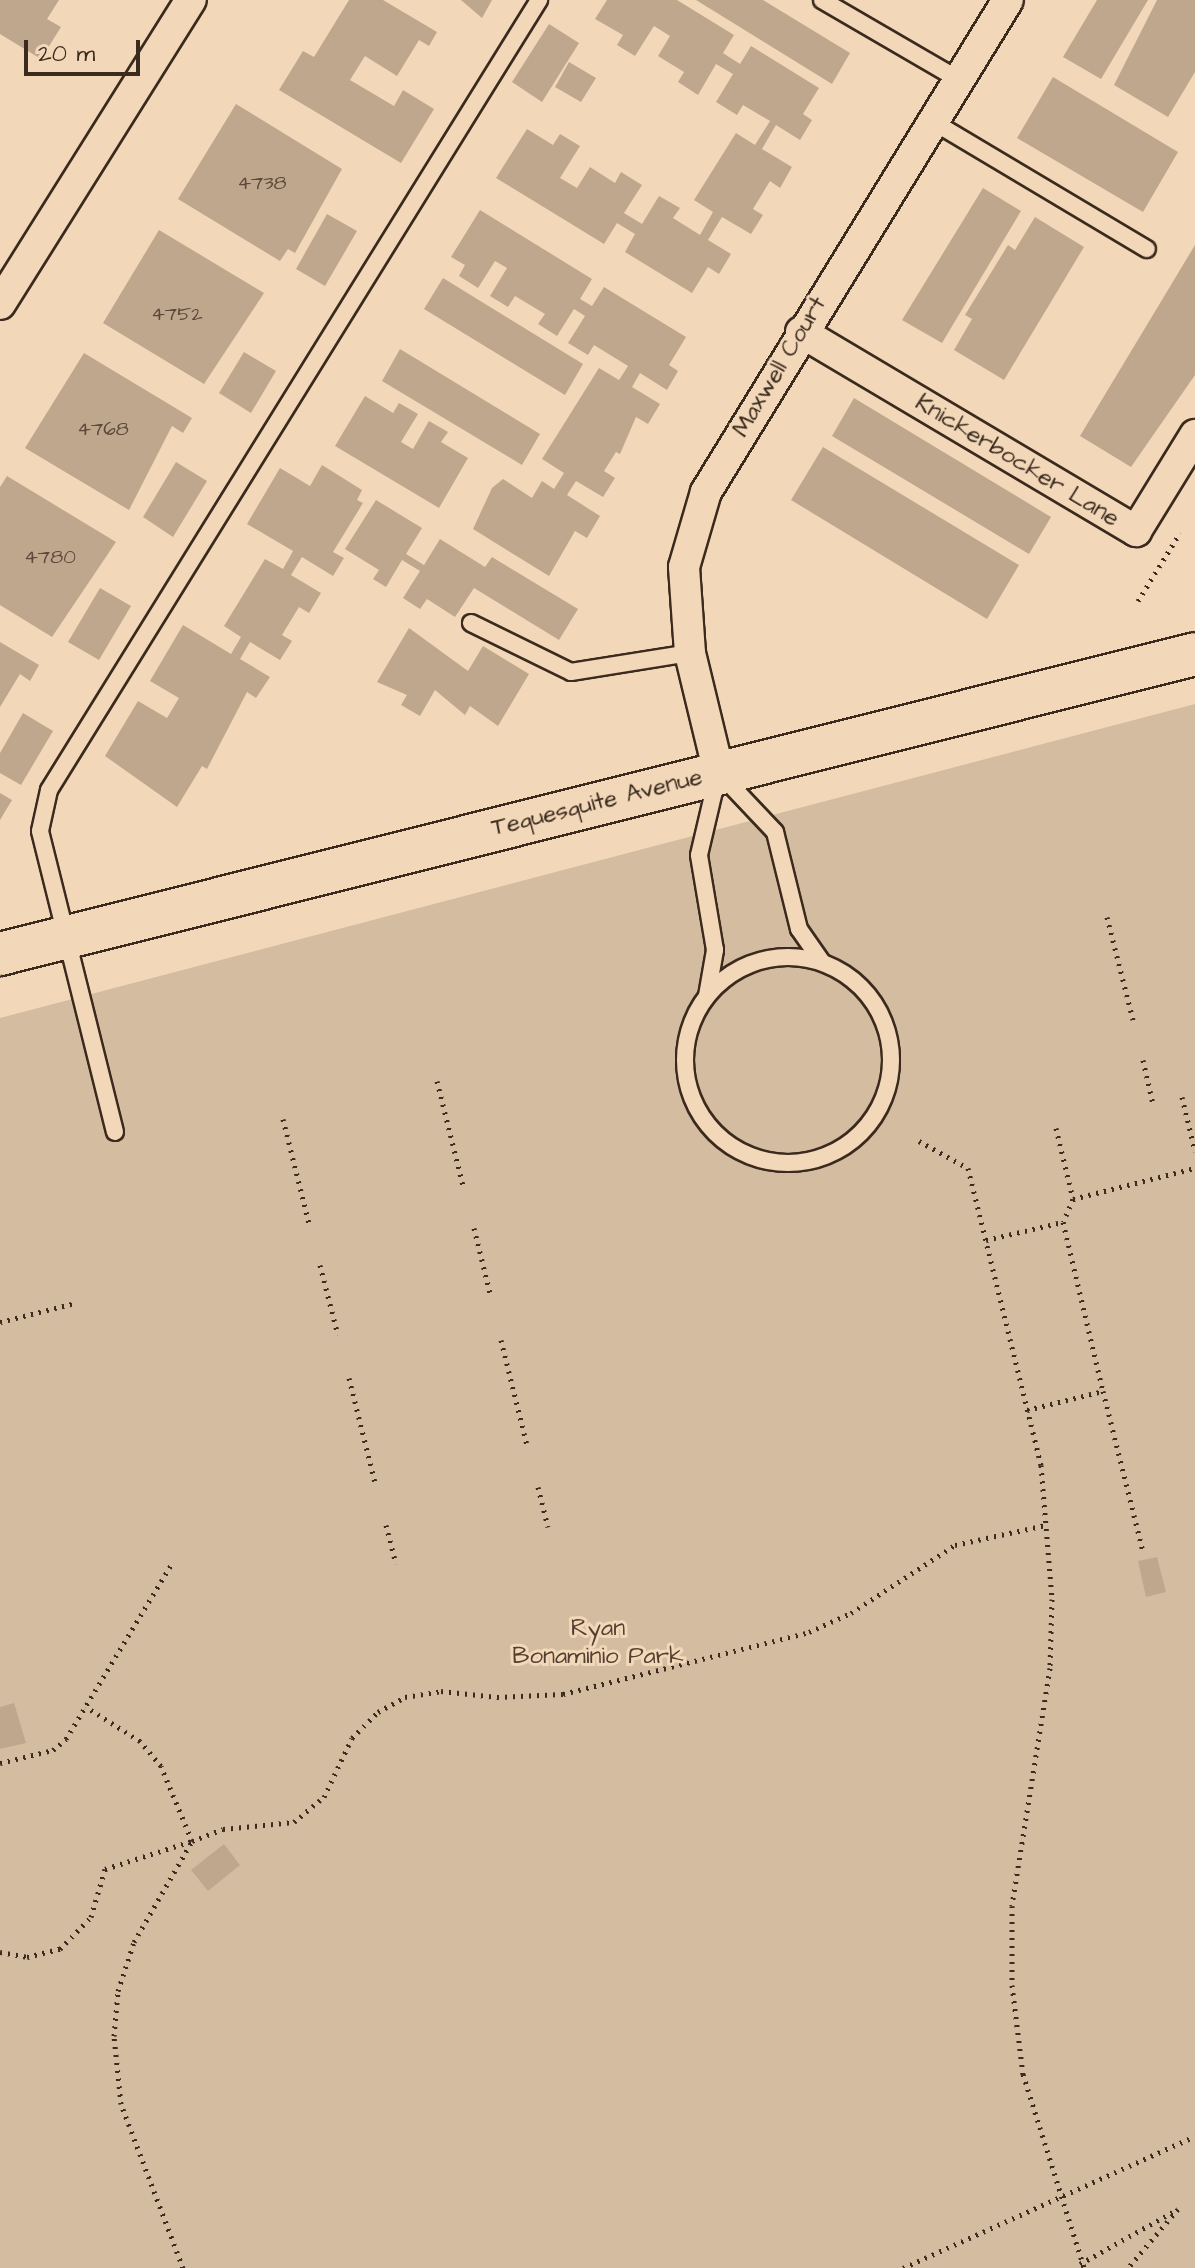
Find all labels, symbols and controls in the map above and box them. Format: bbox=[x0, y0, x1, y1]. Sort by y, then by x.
scale bar bbox=[28, 24, 144, 74]
text: 20 m bbox=[38, 37, 95, 71]
house number: 4738 bbox=[237, 171, 287, 195]
street label: Maxwell Court bbox=[727, 292, 833, 442]
house number: 4752 bbox=[151, 302, 203, 326]
street label: Knickerbocker Lane bbox=[910, 389, 1124, 533]
house number: 4768 bbox=[77, 417, 129, 441]
house number: 4780 bbox=[24, 545, 76, 569]
street label: Tequesquite Avenue bbox=[489, 763, 705, 843]
park label: Ryan Bonaminio Park bbox=[512, 1615, 684, 1671]

